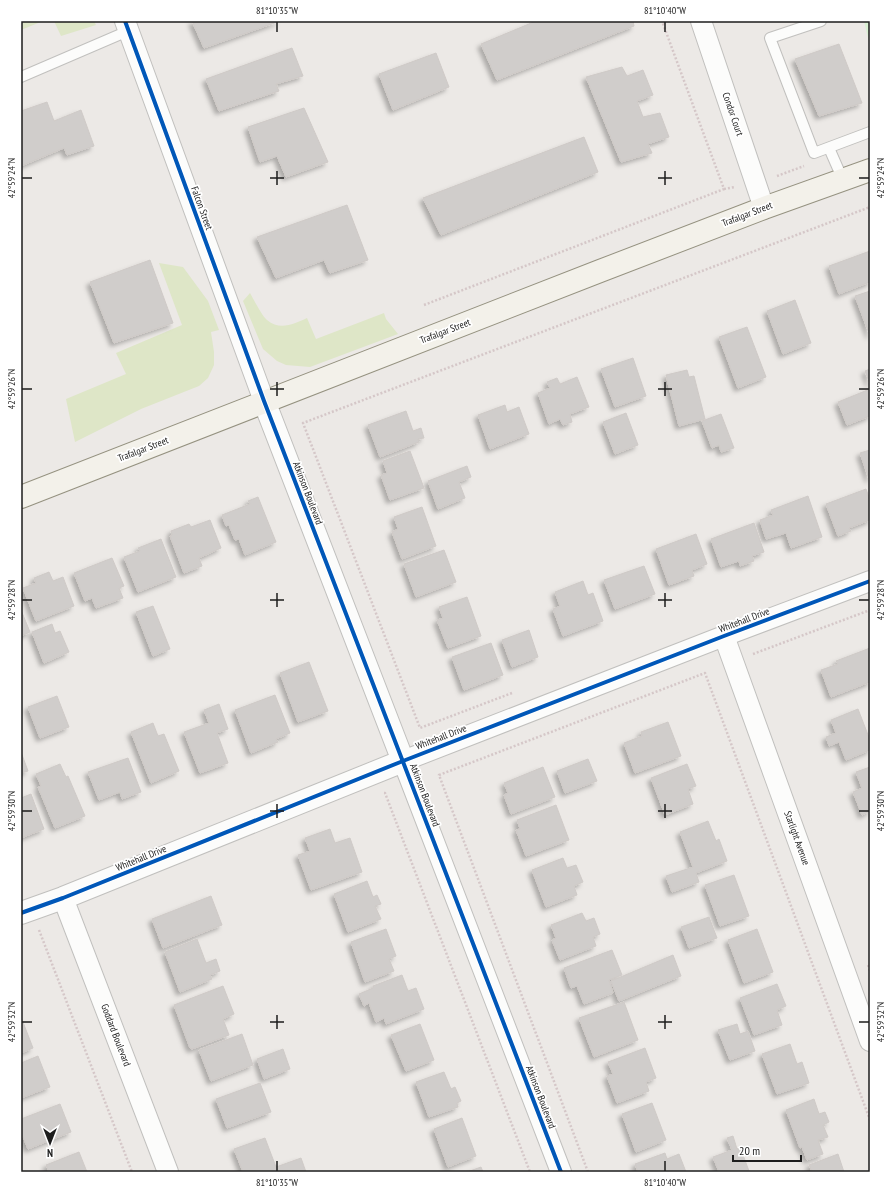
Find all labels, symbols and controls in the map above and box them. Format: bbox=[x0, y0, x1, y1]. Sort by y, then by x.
text: 81°10'35"W bbox=[256, 4, 298, 17]
text: 81°10'40"W bbox=[644, 4, 686, 17]
street label: Condor Court bbox=[719, 91, 747, 138]
text: 42°59'24"N bbox=[5, 158, 18, 198]
text: 42°59'24"N bbox=[874, 158, 887, 198]
street label: Falcon Street bbox=[188, 184, 216, 232]
street label: Trafalgar Street bbox=[720, 198, 774, 230]
street label: Trafalgar Street bbox=[418, 315, 472, 347]
text: 42°59'26"N bbox=[5, 369, 18, 409]
text: 42°59'26"N bbox=[874, 369, 887, 409]
street label: Trafalgar Street bbox=[116, 433, 170, 465]
street label: Atkinson Boulevard bbox=[290, 460, 326, 526]
text: 42°59'28"N bbox=[5, 580, 18, 620]
text: 42°59'28"N bbox=[874, 580, 887, 620]
street label: Whitehall Drive bbox=[717, 604, 771, 636]
street label: Whitehall Drive bbox=[414, 721, 468, 753]
street label: Atkinson Boulevard bbox=[407, 762, 443, 828]
text: 42°59'30"N bbox=[5, 791, 18, 831]
text: 42°59'30"N bbox=[874, 791, 887, 831]
street label: Starlight Avenue bbox=[781, 809, 813, 867]
street label: Whitehall Drive bbox=[114, 842, 168, 874]
text: 42°59'32"N bbox=[5, 1002, 18, 1042]
street label: Goddard Boulevard bbox=[98, 1002, 134, 1068]
text: 42°59'32"N bbox=[874, 1002, 887, 1042]
street label: Atkinson Boulevard bbox=[523, 1064, 559, 1130]
north arrow bbox=[30, 1123, 70, 1163]
scale bar bbox=[733, 1137, 801, 1163]
text: 20 m bbox=[739, 1143, 760, 1158]
text: N bbox=[47, 1146, 53, 1160]
text: 81°10'35"W bbox=[256, 1176, 298, 1189]
text: 81°10'40"W bbox=[644, 1176, 686, 1189]

